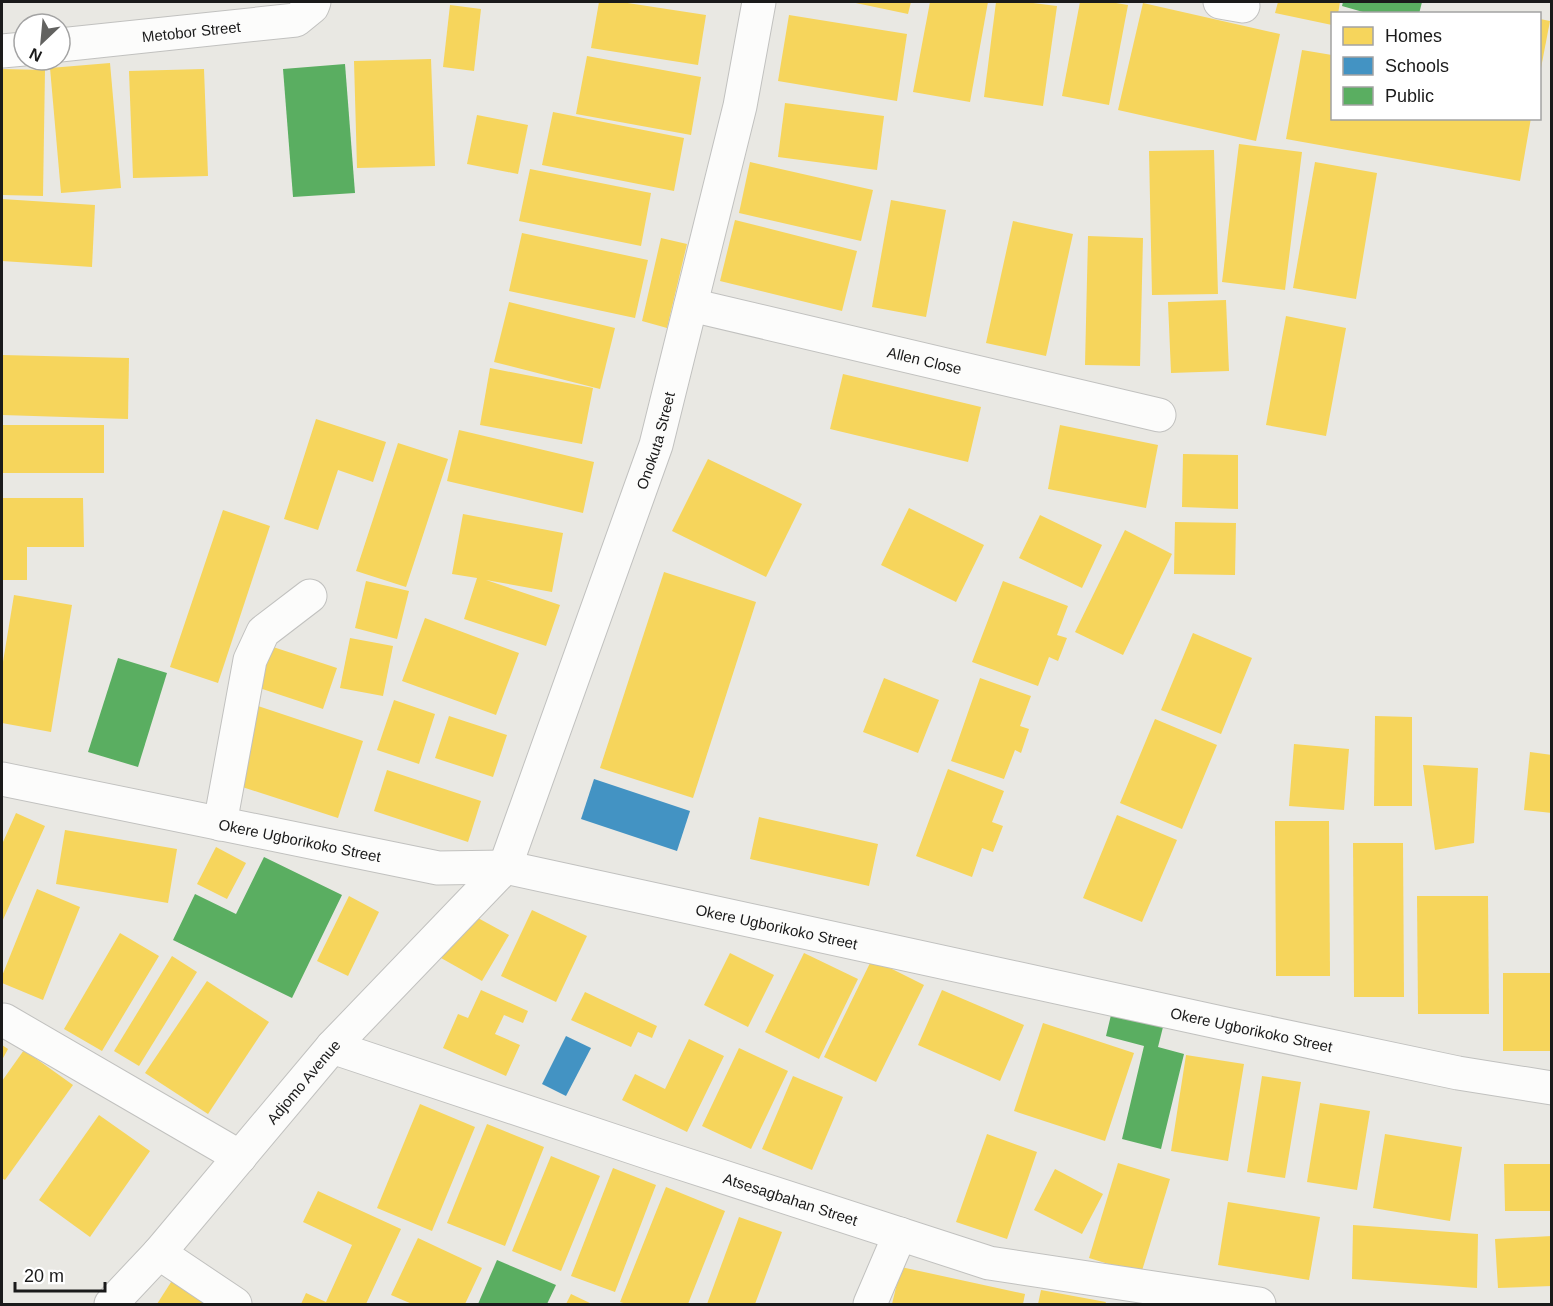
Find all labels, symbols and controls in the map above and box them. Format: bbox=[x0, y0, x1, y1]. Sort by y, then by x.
north arrow bbox=[12, 12, 72, 72]
legend bbox=[1331, 12, 1541, 120]
street label: Metobor Street bbox=[141, 17, 242, 45]
text: Homes bbox=[1385, 26, 1442, 46]
text: N bbox=[27, 45, 45, 65]
text: Schools bbox=[1385, 56, 1449, 76]
text: Public bbox=[1385, 86, 1434, 106]
street label: Allen Close bbox=[886, 343, 964, 377]
street label: Onokuta Street bbox=[632, 389, 678, 492]
street label: Okere Ugborikoko Street bbox=[217, 815, 383, 865]
street label: Okere Ugborikoko Street bbox=[694, 900, 860, 952]
street label: Okere Ugborikoko Street bbox=[1169, 1004, 1335, 1055]
street label: Adjomo Avenue bbox=[263, 1036, 343, 1127]
street label: Atsesagbahan Street bbox=[721, 1169, 861, 1229]
scale bar bbox=[15, 1255, 105, 1293]
text: 20 m bbox=[24, 1266, 64, 1286]

